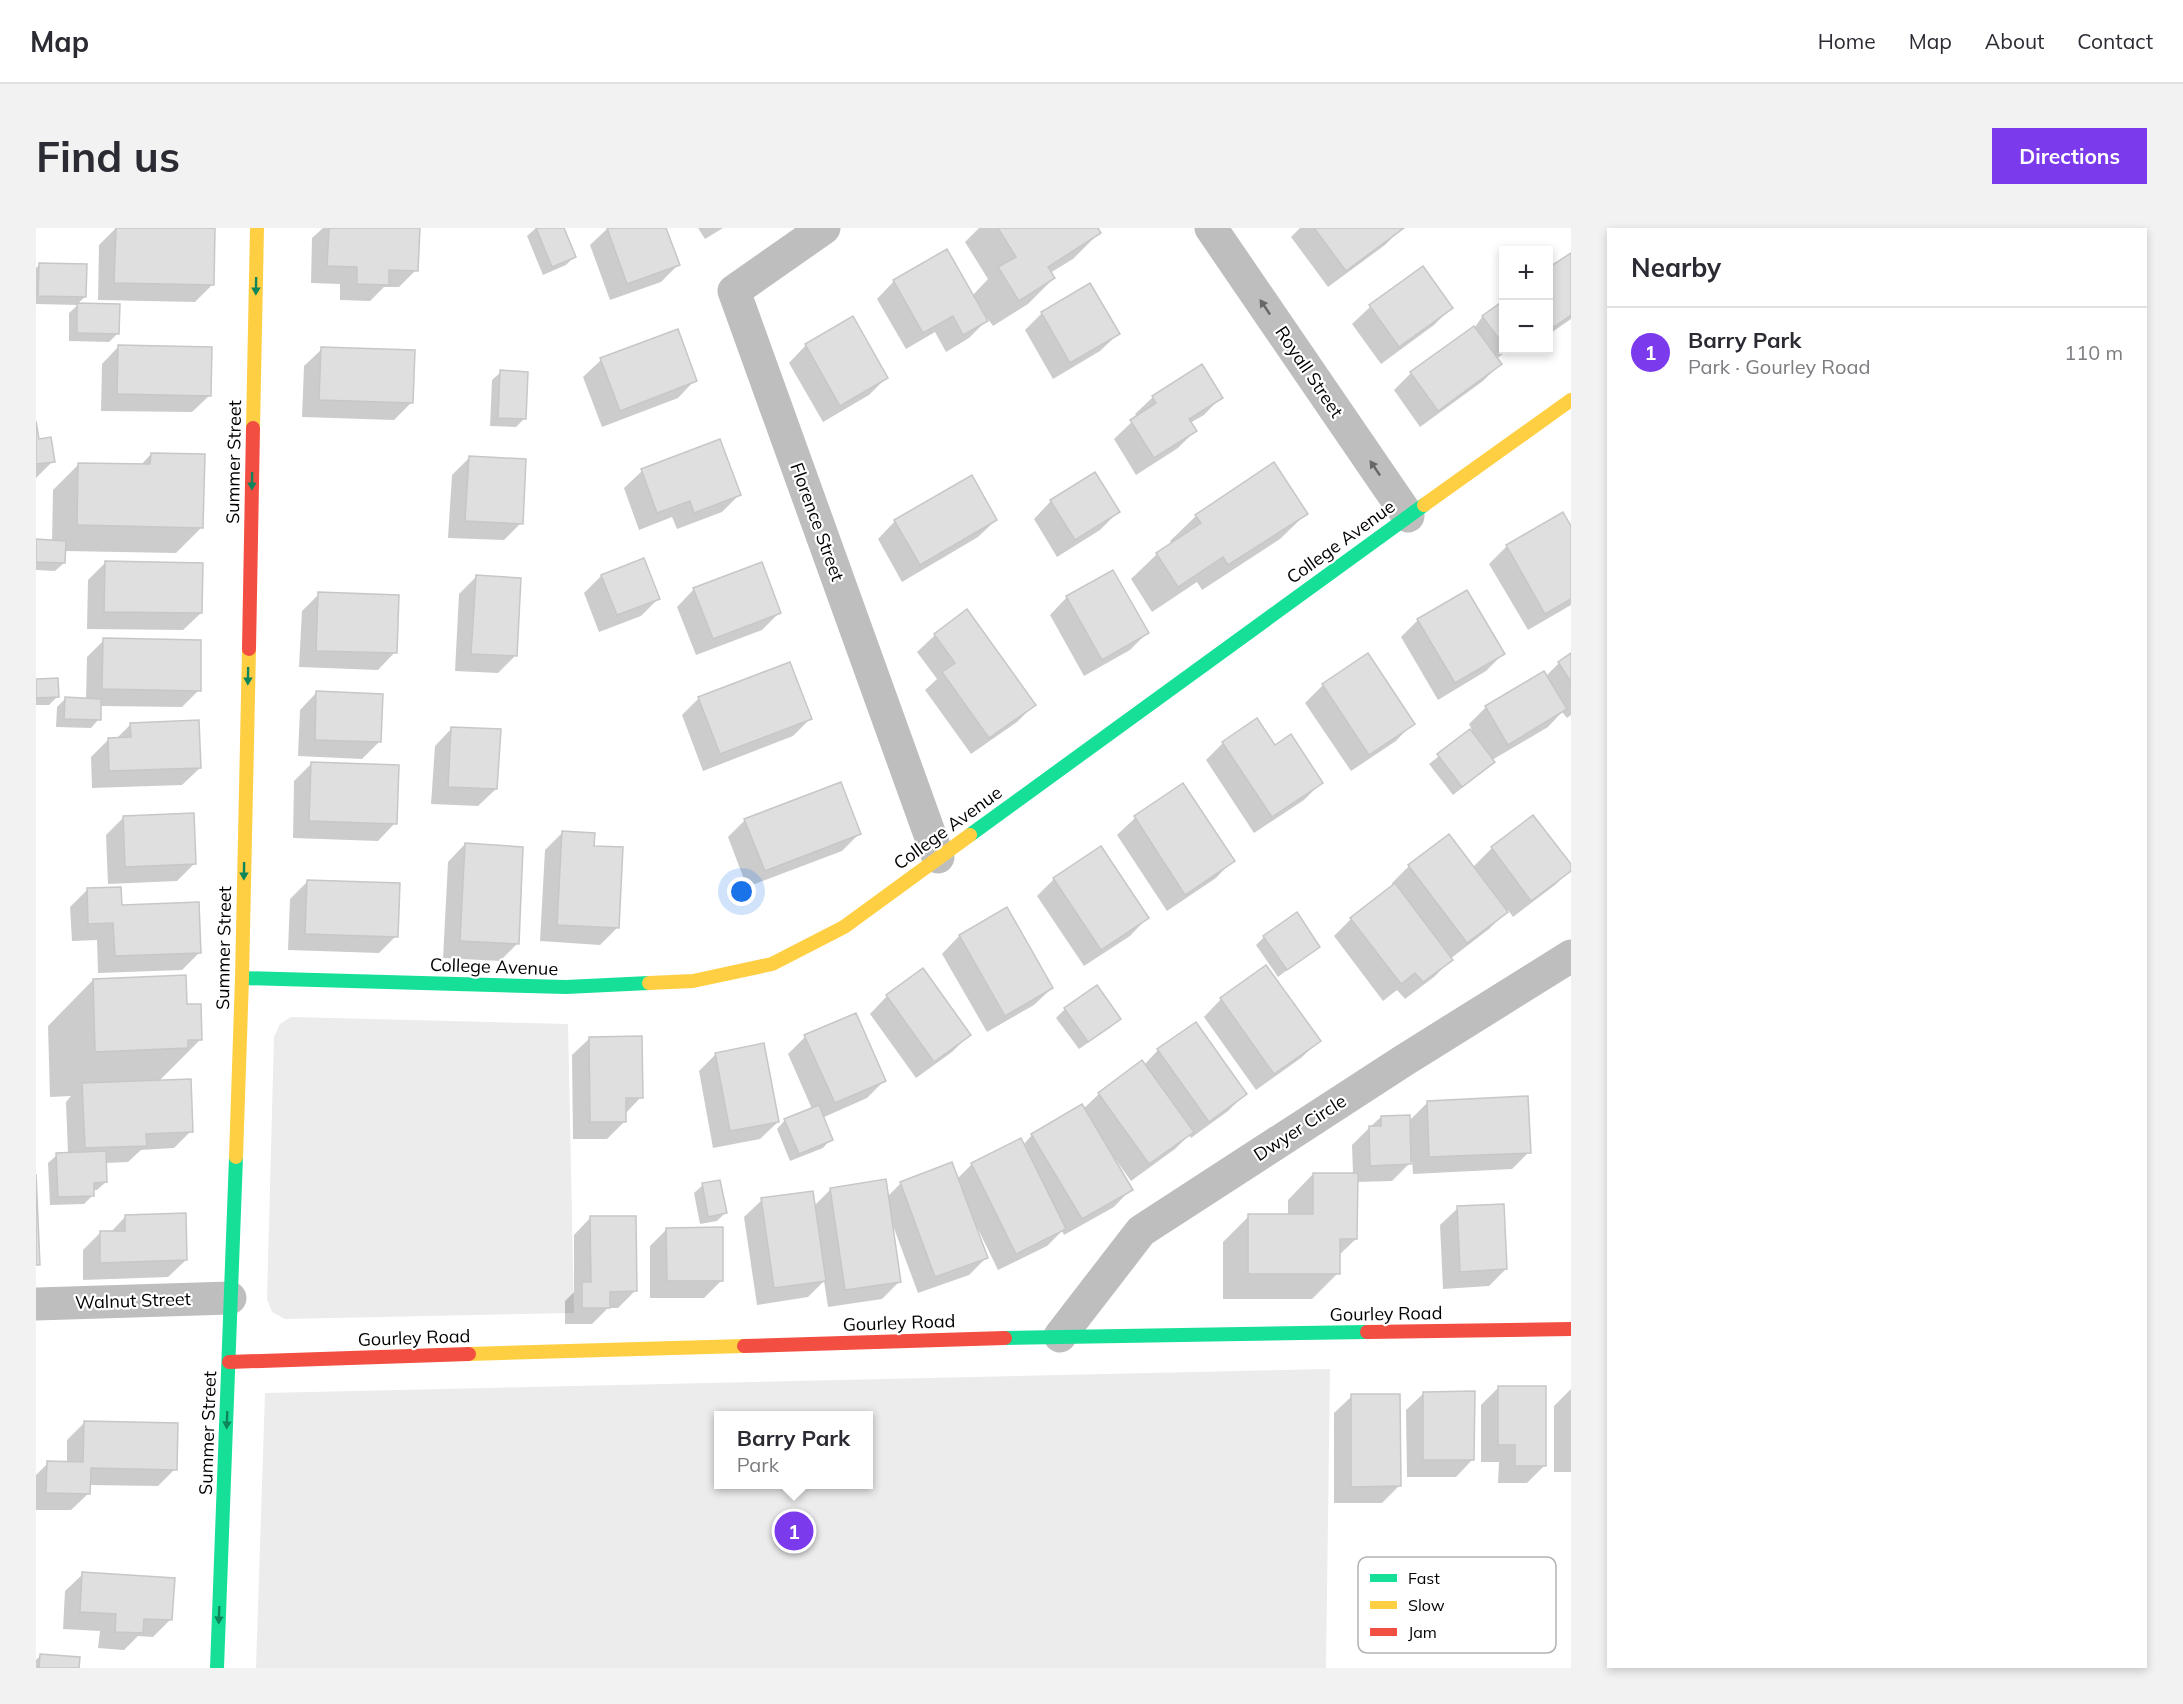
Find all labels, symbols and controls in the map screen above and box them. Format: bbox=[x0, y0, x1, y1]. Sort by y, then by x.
text: Map bbox=[30, 24, 89, 59]
text: Home bbox=[1818, 28, 1876, 54]
text: Map bbox=[1909, 28, 1952, 54]
text: About bbox=[1985, 28, 2044, 54]
text: Contact bbox=[2077, 28, 2153, 54]
button: Directions bbox=[1992, 128, 2147, 184]
text: Find us bbox=[36, 130, 180, 183]
map controls bbox=[1499, 246, 1553, 354]
button: + bbox=[1499, 246, 1553, 300]
text: Nearby bbox=[1631, 251, 1721, 284]
one-way arrow bbox=[251, 277, 260, 296]
one-way arrow bbox=[1260, 299, 1271, 315]
button: − bbox=[1499, 300, 1553, 354]
street label: Royall Street bbox=[1270, 322, 1348, 422]
text: Barry Park bbox=[1688, 326, 1801, 354]
text: 1 bbox=[1645, 340, 1657, 365]
text: 110 m bbox=[2064, 340, 2123, 365]
text: Park · Gourley Road bbox=[1688, 354, 1870, 379]
street label: Summer Street bbox=[221, 400, 246, 524]
street label: Florence Street bbox=[785, 459, 850, 584]
one-way arrow bbox=[1369, 460, 1381, 476]
one-way arrow bbox=[247, 472, 257, 491]
street label: College Avenue bbox=[1282, 495, 1399, 589]
one-way arrow bbox=[243, 667, 253, 686]
street label: College Avenue bbox=[889, 781, 1006, 875]
one-way arrow bbox=[239, 862, 249, 881]
your location bbox=[727, 877, 756, 906]
street label: Summer Street bbox=[211, 886, 236, 1010]
street label: College Avenue bbox=[429, 953, 559, 980]
street label: Dwyer Circle bbox=[1249, 1089, 1350, 1166]
street label: Walnut Street bbox=[75, 1287, 191, 1314]
street label: Gourley Road bbox=[1329, 1301, 1443, 1326]
street label: Gourley Road bbox=[842, 1309, 956, 1336]
street label: Gourley Road bbox=[357, 1324, 471, 1351]
street label: Summer Street bbox=[194, 1371, 221, 1495]
one-way arrow bbox=[222, 1411, 231, 1430]
popup bbox=[714, 1411, 873, 1489]
text: Barry Park bbox=[737, 1424, 850, 1452]
text: Park bbox=[737, 1452, 779, 1477]
pin: 1 bbox=[774, 1508, 813, 1554]
legend bbox=[1358, 1557, 1556, 1653]
text: Fast bbox=[1408, 1568, 1440, 1588]
text: Slow bbox=[1408, 1595, 1445, 1615]
one-way arrow bbox=[215, 1606, 224, 1625]
text: Jam bbox=[1408, 1622, 1437, 1642]

